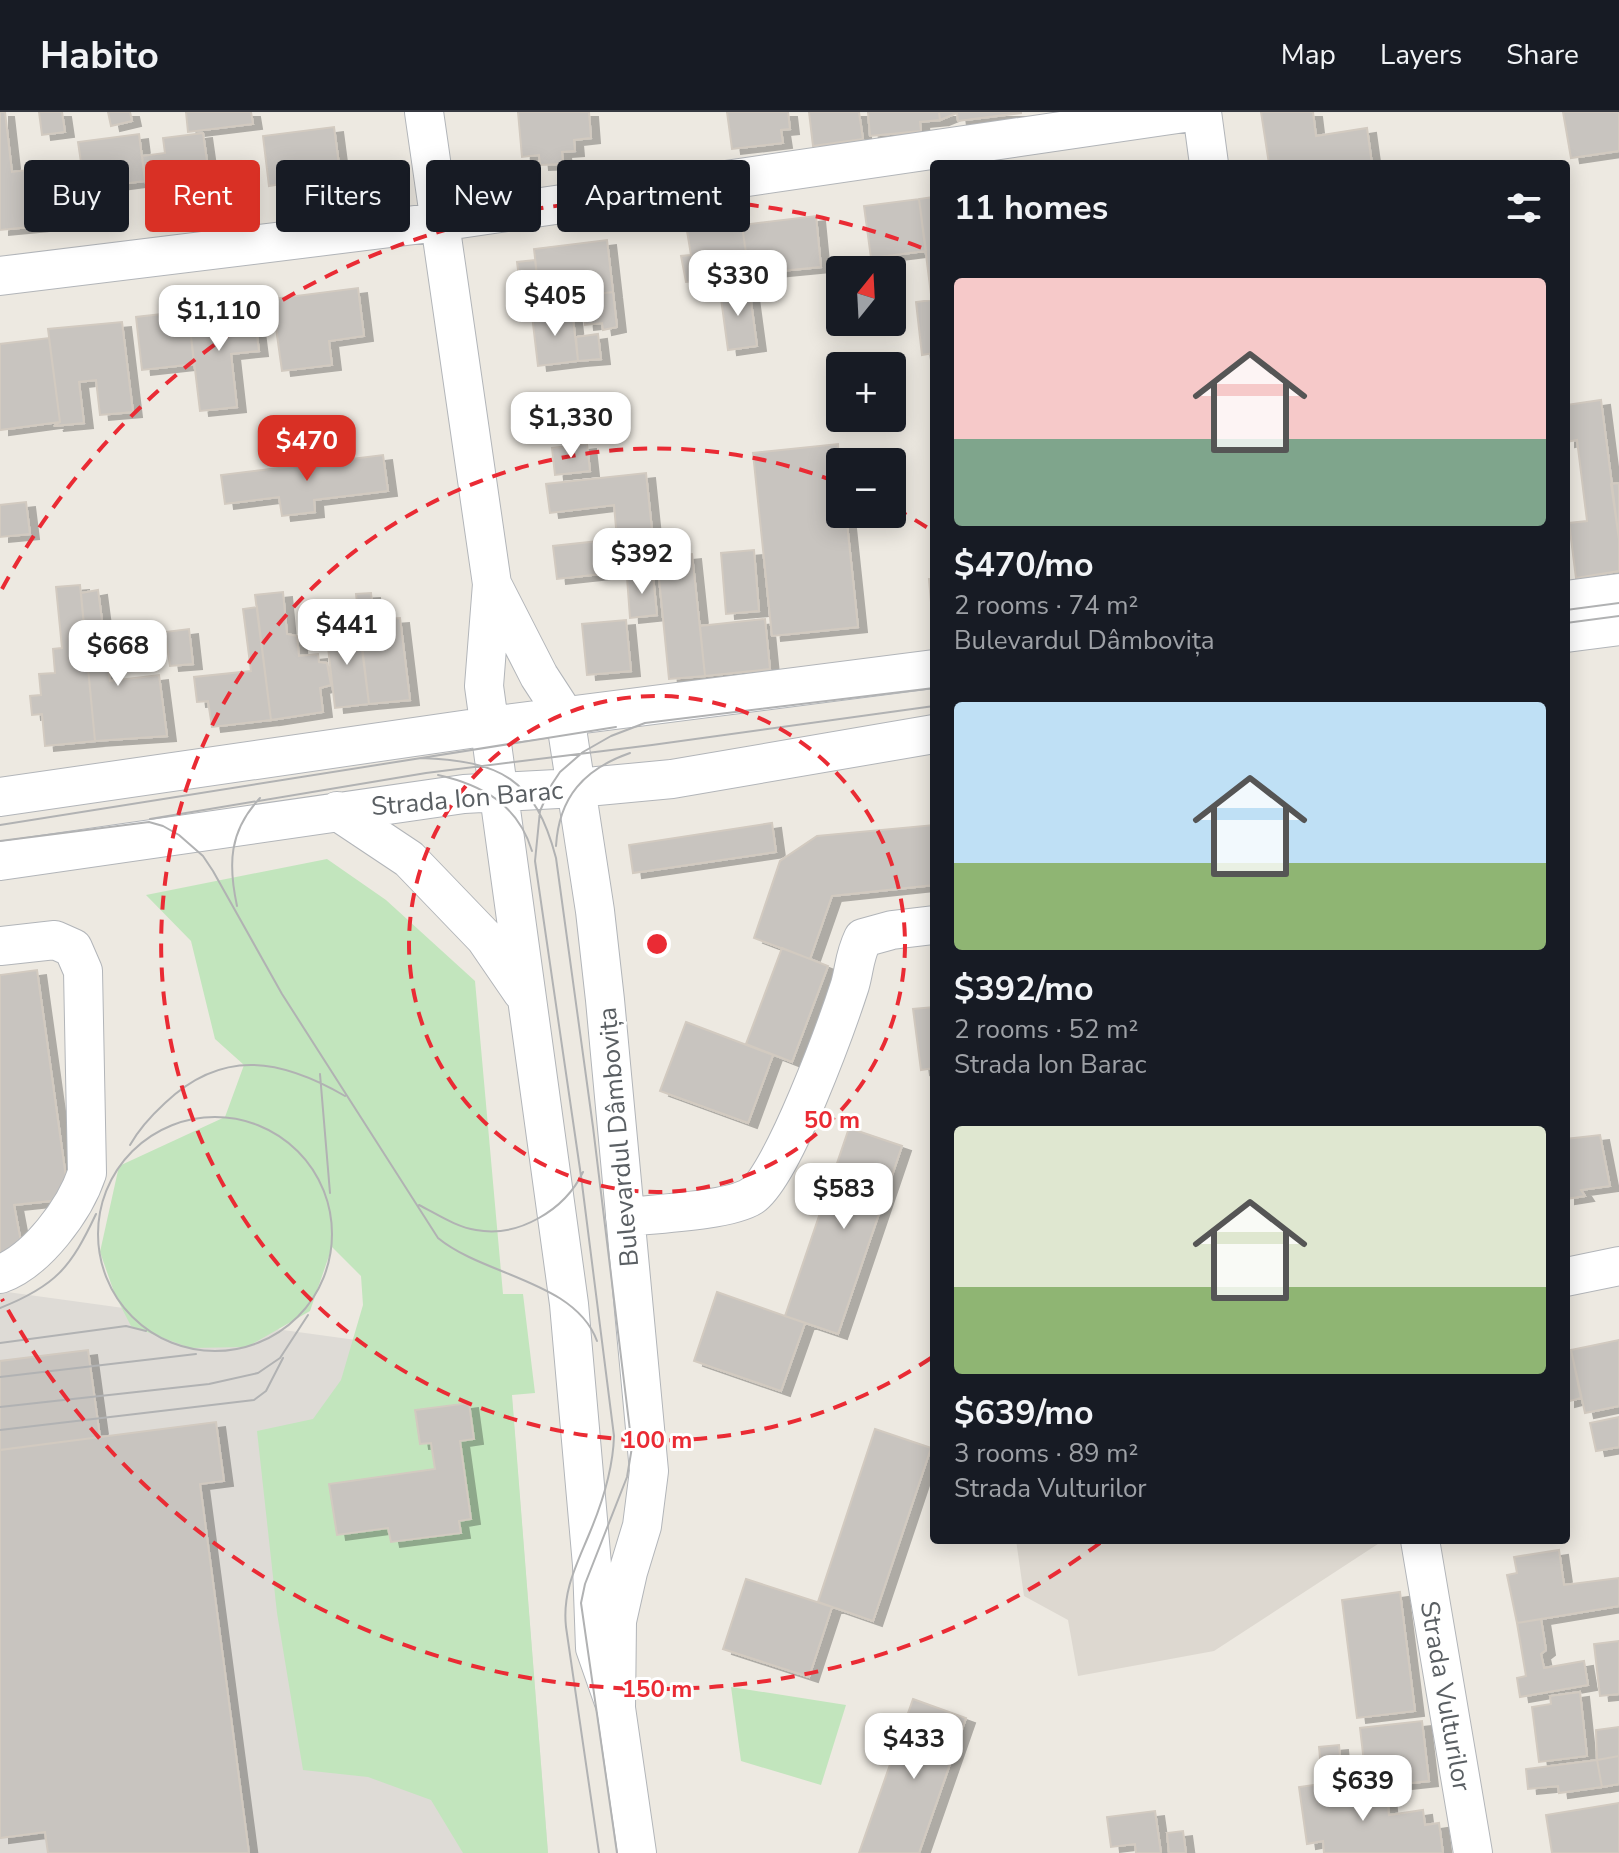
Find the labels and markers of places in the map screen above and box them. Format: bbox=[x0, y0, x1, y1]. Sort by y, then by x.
pin: $330 bbox=[691, 250, 785, 318]
pin: $405 bbox=[508, 270, 602, 338]
pin: $1,110 bbox=[154, 285, 284, 353]
pin: $1,330 bbox=[506, 392, 636, 460]
pin: $470 bbox=[260, 415, 354, 483]
pin: $392 bbox=[595, 528, 689, 596]
pin: $441 bbox=[300, 599, 394, 667]
pin: $668 bbox=[71, 620, 165, 688]
centre of rings bbox=[643, 930, 671, 958]
pin: $583 bbox=[797, 1163, 891, 1231]
pin: $433 bbox=[867, 1713, 961, 1781]
pin: $639 bbox=[1316, 1755, 1410, 1823]

